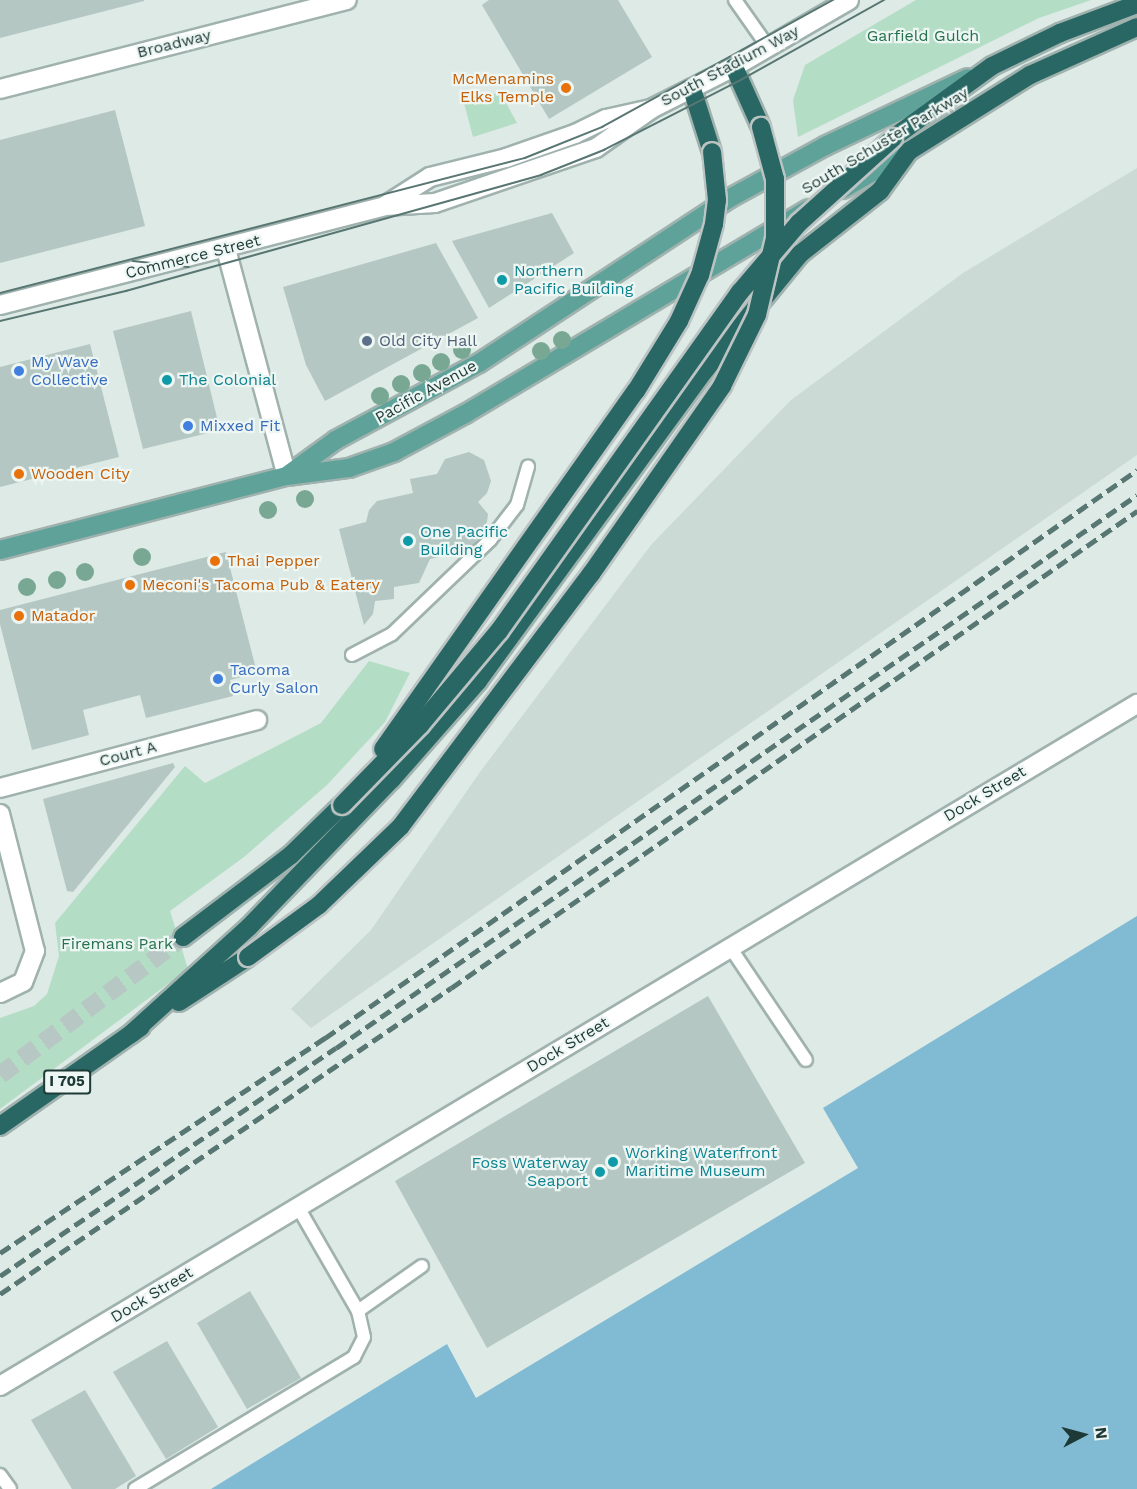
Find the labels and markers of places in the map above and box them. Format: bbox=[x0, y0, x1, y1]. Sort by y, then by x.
place label: McMenamins Elks Temple bbox=[452, 69, 554, 107]
marker: McMenamins Elks Temple bbox=[559, 81, 573, 95]
place label: Northern Pacific Building bbox=[514, 261, 633, 299]
marker: Northern Pacific Building bbox=[495, 273, 509, 287]
place label: Old City Hall bbox=[379, 331, 477, 351]
marker: Old City Hall bbox=[360, 334, 374, 348]
place label: My Wave Collective bbox=[31, 352, 108, 390]
marker: My Wave Collective bbox=[12, 364, 26, 378]
place label: The Colonial bbox=[179, 370, 276, 390]
marker: The Colonial bbox=[160, 373, 174, 387]
place label: Mixxed Fit bbox=[200, 416, 280, 436]
marker: Mixxed Fit bbox=[181, 419, 195, 433]
place label: Wooden City bbox=[31, 464, 130, 484]
marker: Wooden City bbox=[12, 467, 26, 481]
place label: One Pacific Building bbox=[420, 522, 508, 560]
marker: One Pacific Building bbox=[401, 534, 415, 548]
place label: Thai Pepper bbox=[227, 551, 320, 571]
marker: Thai Pepper bbox=[208, 554, 222, 568]
place label: Meconi's Tacoma Pub & Eatery bbox=[142, 575, 381, 595]
marker: Meconi's Tacoma Pub & Eatery bbox=[123, 578, 137, 592]
place label: Matador bbox=[31, 606, 95, 626]
marker: Matador bbox=[12, 609, 26, 623]
place label: Tacoma Curly Salon bbox=[230, 660, 319, 698]
marker: Tacoma Curly Salon bbox=[211, 672, 225, 686]
place label: Working Waterfront Maritime Museum bbox=[625, 1143, 778, 1181]
place label: Foss Waterway Seaport bbox=[471, 1153, 588, 1191]
marker: Working Waterfront Maritime Museum bbox=[606, 1155, 620, 1169]
marker: Foss Waterway Seaport bbox=[593, 1165, 607, 1179]

